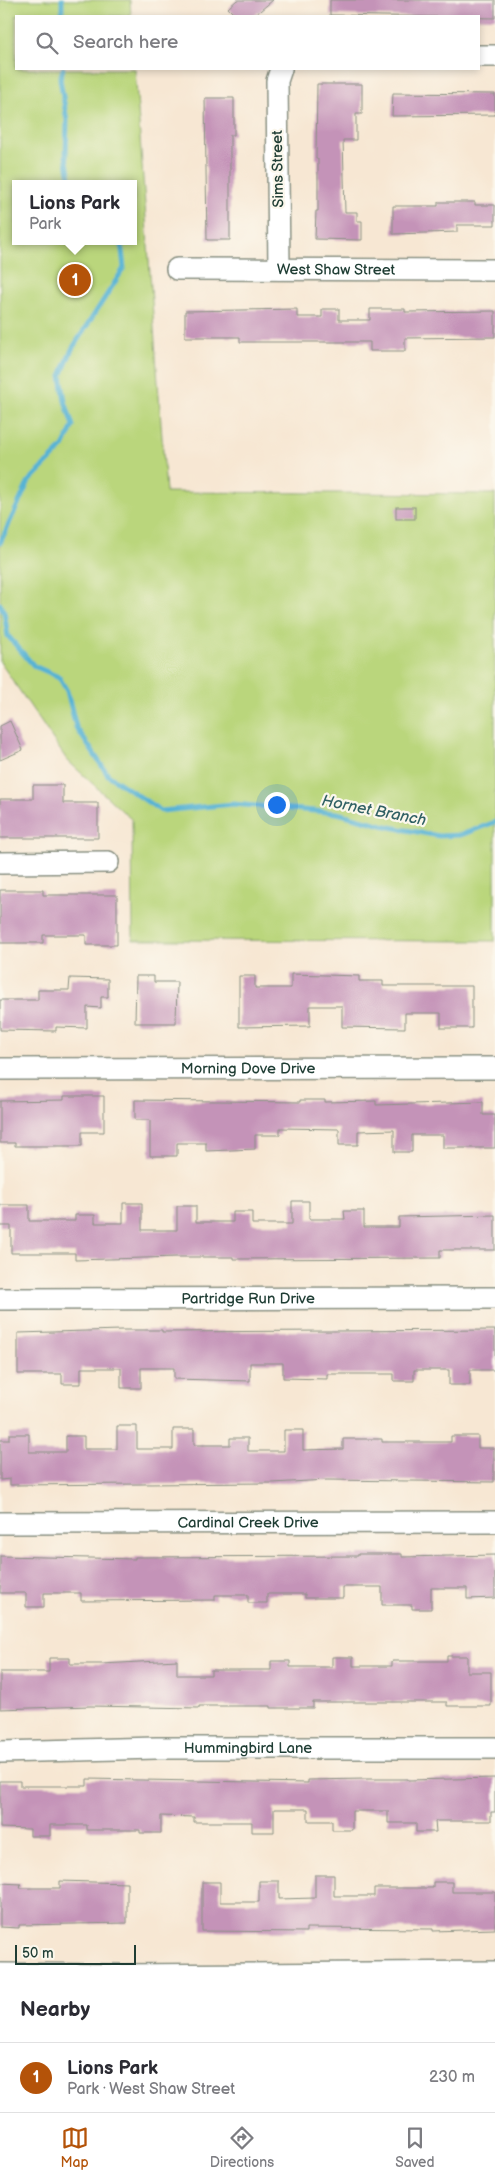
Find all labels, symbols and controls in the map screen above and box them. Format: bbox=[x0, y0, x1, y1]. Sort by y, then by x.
search box bbox=[15, 15, 480, 70]
icon: search bbox=[33, 29, 61, 57]
text: Search here bbox=[73, 31, 178, 54]
street label: Sims Street bbox=[268, 130, 288, 208]
popup bbox=[12, 180, 137, 245]
text: Lions Park bbox=[29, 192, 120, 215]
text: Park bbox=[29, 215, 61, 234]
street label: West Shaw Street bbox=[277, 260, 396, 279]
pin: 1 bbox=[59, 261, 91, 299]
your location bbox=[264, 792, 290, 818]
water label: Hornet Branch bbox=[320, 792, 428, 830]
street label: Morning Dove Drive bbox=[181, 1059, 315, 1078]
street label: Partridge Run Drive bbox=[181, 1289, 315, 1308]
street label: Cardinal Creek Drive bbox=[177, 1513, 319, 1532]
street label: Hummingbird Lane bbox=[184, 1739, 312, 1758]
scale bar bbox=[15, 1942, 136, 1965]
text: 50 m bbox=[22, 1945, 54, 1962]
text: Nearby bbox=[20, 1997, 90, 2022]
text: Lions Park bbox=[67, 2057, 158, 2080]
text: 1 bbox=[33, 2068, 39, 2087]
text: 230 m bbox=[429, 2068, 475, 2087]
text: Park · West Shaw Street bbox=[67, 2080, 235, 2099]
tab: Map bbox=[61, 2124, 89, 2171]
tab: Directions bbox=[210, 2124, 274, 2171]
tab: Saved bbox=[395, 2124, 434, 2171]

